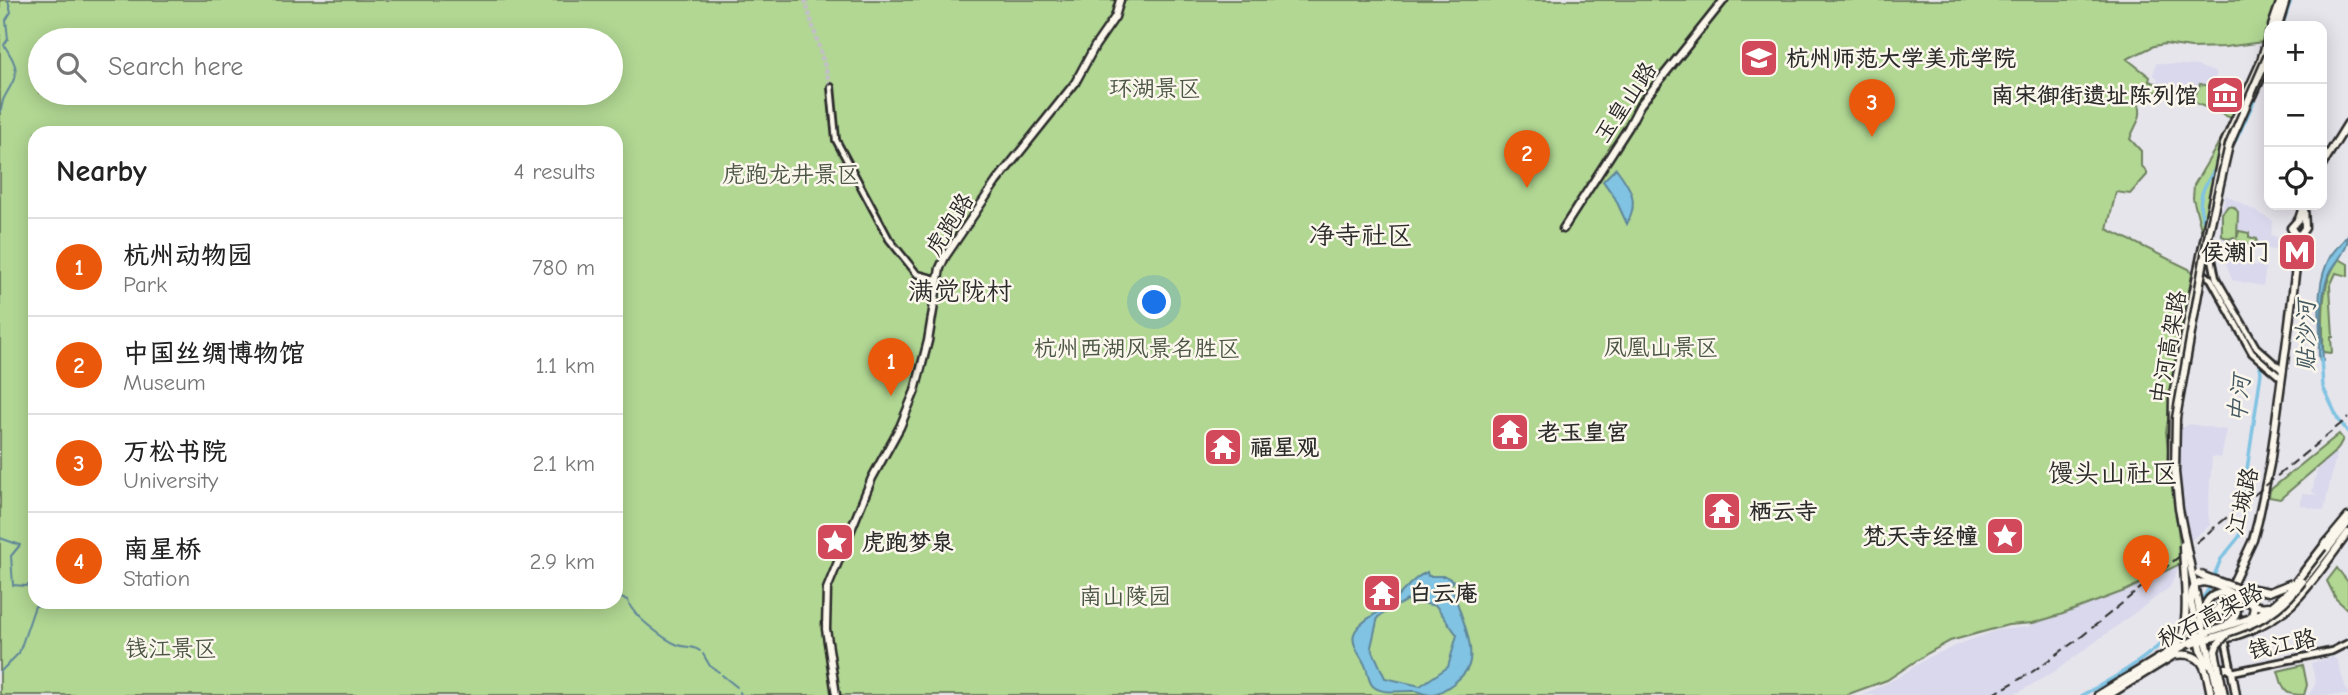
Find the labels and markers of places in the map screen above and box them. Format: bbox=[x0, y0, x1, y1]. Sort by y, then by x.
school or university icon: 杭州师范大学美术学院 bbox=[1738, 37, 1780, 79]
place label: 杭州师范大学美术学院 bbox=[1786, 45, 2016, 72]
museum icon: 南宋御街遗址陈列馆 bbox=[2204, 74, 2246, 116]
pin: 3 bbox=[1849, 79, 1895, 137]
place label: 南宋御街遗址陈列馆 bbox=[1991, 82, 2198, 109]
pin: 2 bbox=[1504, 130, 1550, 188]
metro station icon: 侯潮门 bbox=[2276, 231, 2318, 273]
place label: 侯潮门 bbox=[2201, 239, 2270, 266]
pin: 1 bbox=[868, 338, 914, 396]
temple icon: 老玉皇宫 bbox=[1489, 411, 1531, 453]
place label: 老玉皇宫 bbox=[1537, 419, 1629, 446]
temple icon: 福星观 bbox=[1202, 426, 1244, 468]
place label: 福星观 bbox=[1250, 434, 1319, 461]
temple icon: 栖云寺 bbox=[1701, 490, 1743, 532]
place label: 栖云寺 bbox=[1749, 498, 1818, 525]
place icon: 梵天寺经幢 bbox=[1984, 515, 2026, 557]
place icon: 虎跑梦泉 bbox=[814, 521, 856, 563]
place label: 梵天寺经幢 bbox=[1863, 523, 1978, 550]
place label: 虎跑梦泉 bbox=[862, 529, 954, 556]
pin: 4 bbox=[2123, 535, 2169, 593]
temple icon: 白云庵 bbox=[1361, 572, 1403, 614]
place label: 白云庵 bbox=[1409, 580, 1478, 607]

